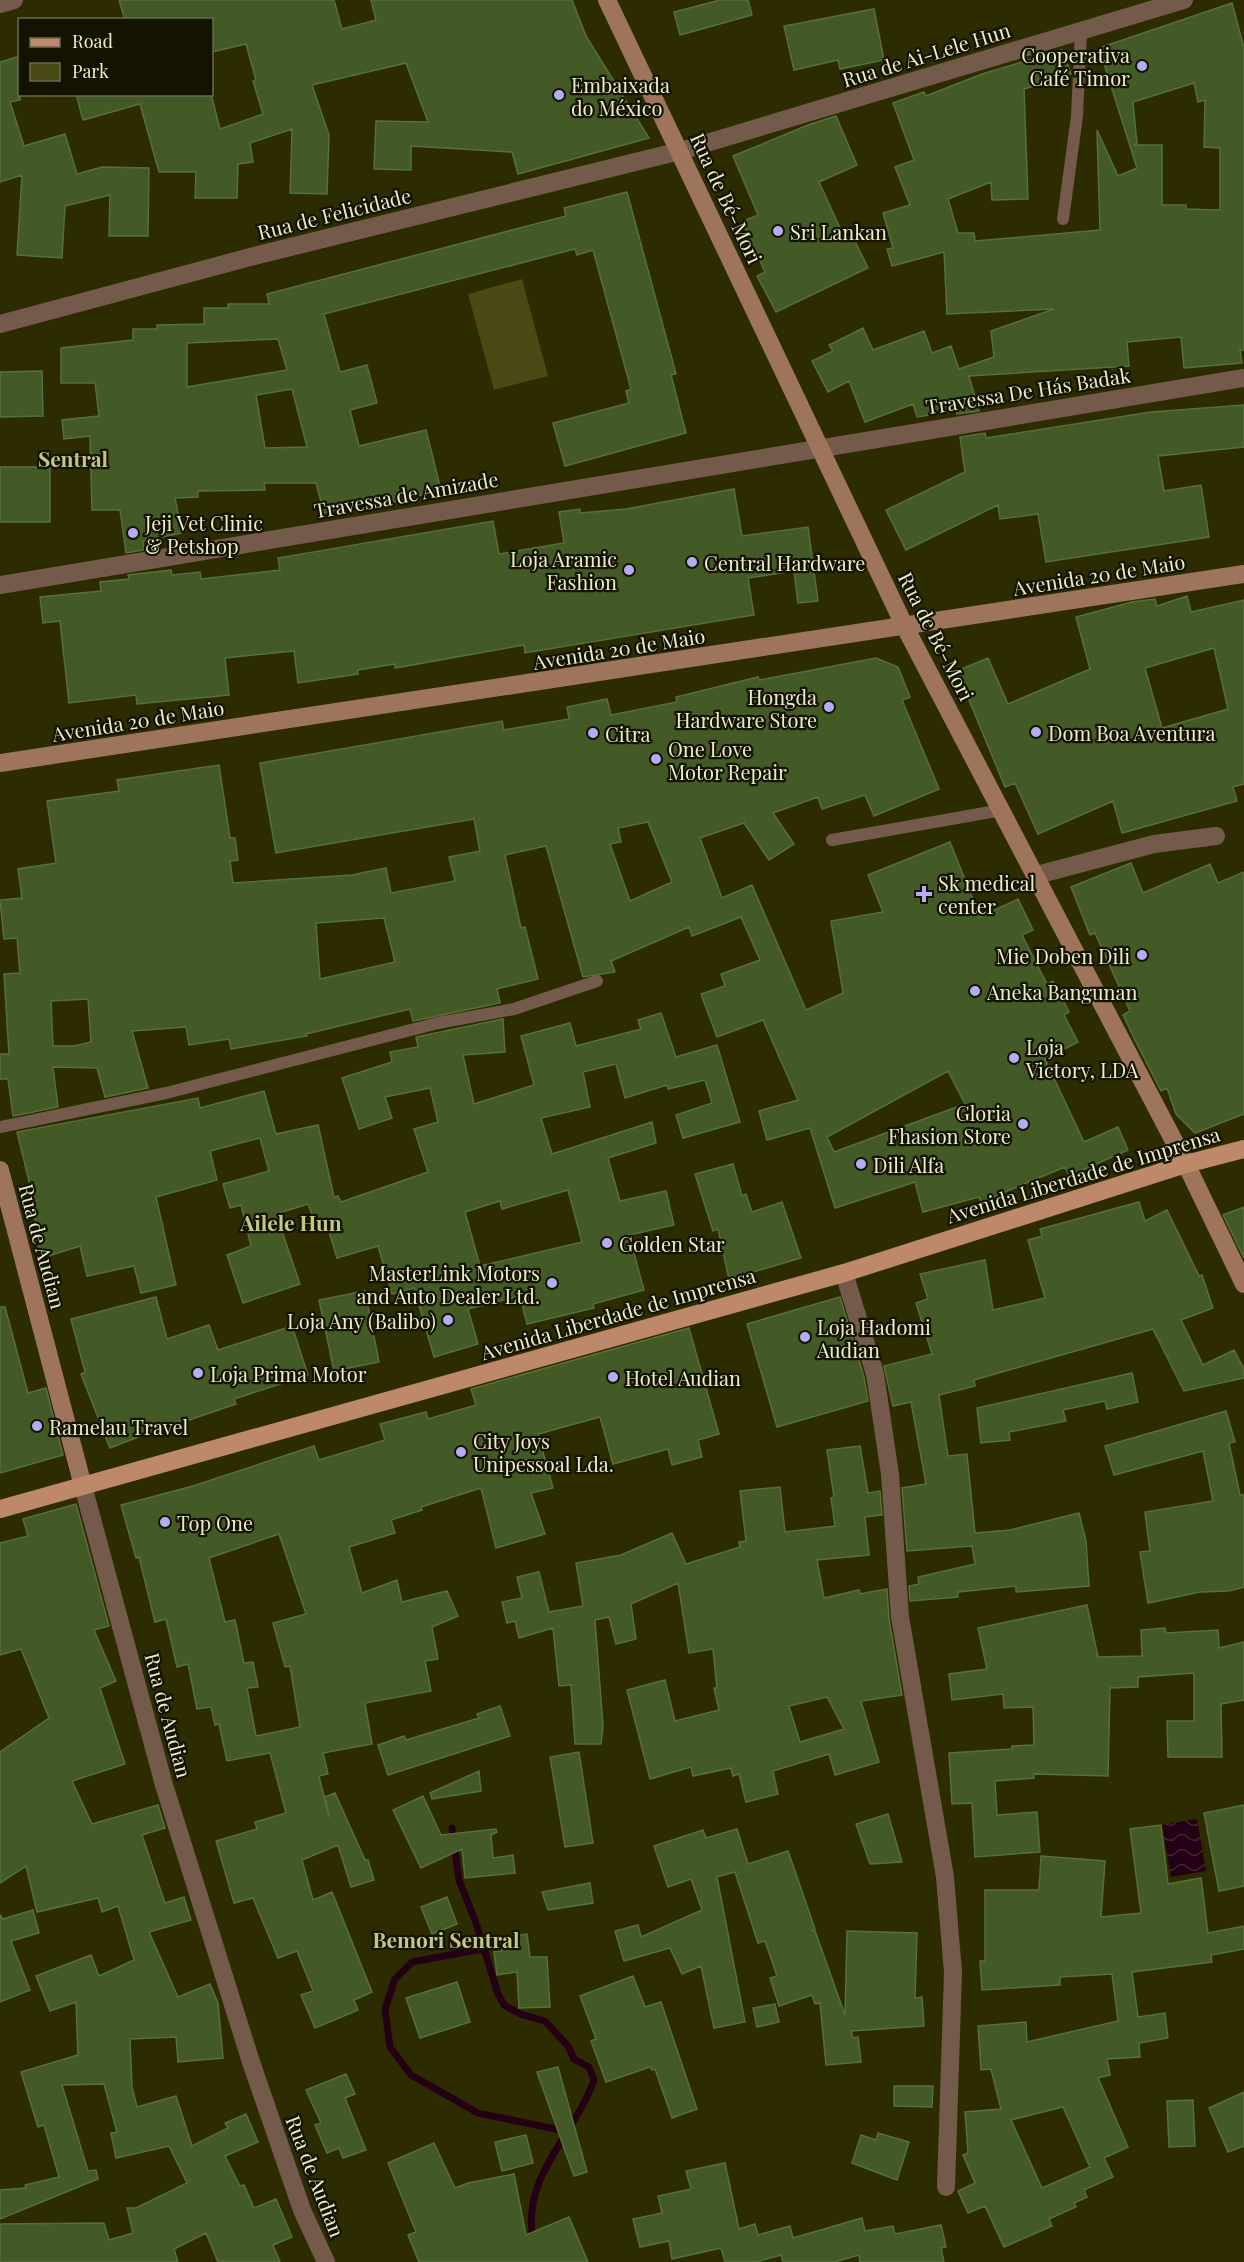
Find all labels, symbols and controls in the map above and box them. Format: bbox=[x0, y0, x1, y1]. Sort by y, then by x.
street label: Rua de Ai-Lele Hun bbox=[839, 16, 1013, 92]
legend bbox=[18, 18, 213, 96]
text: Road bbox=[72, 29, 113, 53]
place label: Cooperativa Café Timor bbox=[1021, 41, 1130, 91]
text: Park bbox=[72, 59, 109, 83]
marker: Cooperativa Café Timor bbox=[1135, 59, 1149, 73]
place label: Embaixada do México bbox=[571, 71, 670, 121]
marker: Embaixada do México bbox=[552, 88, 566, 102]
street label: Rua de Bé-Mori bbox=[685, 128, 769, 268]
street label: Rua de Felicidade bbox=[254, 181, 414, 245]
place label: Sri Lankan bbox=[790, 218, 887, 245]
marker: Sri Lankan bbox=[771, 224, 785, 238]
street label: Travessa De Hás Badak bbox=[924, 360, 1132, 420]
district label: Sentral bbox=[38, 444, 109, 472]
street label: Travessa de Amizade bbox=[312, 464, 500, 524]
place label: Jeji Vet Clinic & Petshop bbox=[144, 509, 263, 559]
marker: Jeji Vet Clinic & Petshop bbox=[126, 526, 140, 540]
place label: Loja Aramic Fashion bbox=[510, 545, 617, 595]
street label: Avenida 20 de Maio bbox=[1010, 547, 1187, 601]
place label: Central Hardware bbox=[704, 549, 865, 576]
marker: Central Hardware bbox=[685, 555, 699, 569]
marker: Loja Aramic Fashion bbox=[622, 563, 636, 577]
street label: Rua de Bé-Mori bbox=[893, 567, 981, 705]
street label: Avenida 20 de Maio bbox=[530, 621, 707, 675]
place label: Hongda Hardware Store bbox=[676, 683, 817, 733]
street label: Avenida 20 de Maio bbox=[49, 693, 226, 747]
marker: Hongda Hardware Store bbox=[822, 700, 836, 714]
place label: Dom Boa Aventura bbox=[1048, 719, 1215, 746]
place label: Citra bbox=[605, 720, 651, 747]
marker: Dom Boa Aventura bbox=[1029, 725, 1043, 739]
marker: Citra bbox=[586, 726, 600, 740]
place label: One Love Motor Repair bbox=[668, 735, 787, 785]
marker: One Love Motor Repair bbox=[649, 752, 663, 766]
place label: Sk medical center bbox=[938, 869, 1036, 919]
marker: Sk medical center bbox=[915, 885, 933, 903]
place label: Mie Doben Dili bbox=[996, 942, 1130, 969]
marker: Mie Doben Dili bbox=[1135, 948, 1149, 962]
place label: Aneka Bangunan bbox=[986, 978, 1137, 1005]
marker: Aneka Bangunan bbox=[968, 984, 982, 998]
place label: Loja Victory, LDA bbox=[1025, 1033, 1139, 1083]
marker: Loja Victory, LDA bbox=[1007, 1051, 1021, 1065]
place label: Gloria Fhasion Store bbox=[888, 1099, 1011, 1149]
marker: Gloria Fhasion Store bbox=[1016, 1117, 1030, 1131]
street label: Avenida Liberdade de Imprensa bbox=[942, 1119, 1223, 1229]
place label: Dili Alfa bbox=[873, 1151, 944, 1178]
marker: Dili Alfa bbox=[854, 1157, 868, 1171]
street label: Rua de Audian bbox=[13, 1181, 73, 1312]
district label: Ailele Hun bbox=[239, 1208, 342, 1236]
place label: Golden Star bbox=[619, 1230, 725, 1257]
marker: Golden Star bbox=[600, 1236, 614, 1250]
place label: MasterLink Motors and Auto Dealer Ltd. bbox=[356, 1259, 540, 1309]
street label: Avenida Liberdade de Imprensa bbox=[477, 1261, 759, 1365]
marker: MasterLink Motors and Auto Dealer Ltd. bbox=[545, 1276, 559, 1290]
place label: Loja Any (Balibo) bbox=[287, 1307, 436, 1334]
marker: Loja Any (Balibo) bbox=[441, 1313, 455, 1327]
place label: Loja Hadomi Audian bbox=[816, 1313, 931, 1363]
marker: Loja Hadomi Audian bbox=[798, 1330, 812, 1344]
place label: Loja Prima Motor bbox=[210, 1360, 367, 1387]
place label: Hotel Audian bbox=[625, 1364, 741, 1391]
marker: Loja Prima Motor bbox=[191, 1366, 205, 1380]
marker: Hotel Audian bbox=[606, 1370, 620, 1384]
place label: Ramelau Travel bbox=[49, 1413, 188, 1440]
marker: Ramelau Travel bbox=[30, 1419, 44, 1433]
place label: City Joys Unipessoal Lda. bbox=[473, 1427, 614, 1477]
marker: City Joys Unipessoal Lda. bbox=[454, 1445, 468, 1459]
place label: Top One bbox=[177, 1509, 253, 1536]
marker: Top One bbox=[158, 1515, 172, 1529]
street label: Rua de Audian bbox=[139, 1650, 199, 1781]
district label: Bemori Sentral bbox=[373, 1925, 520, 1953]
street label: Rua de Audian bbox=[280, 2111, 352, 2241]

